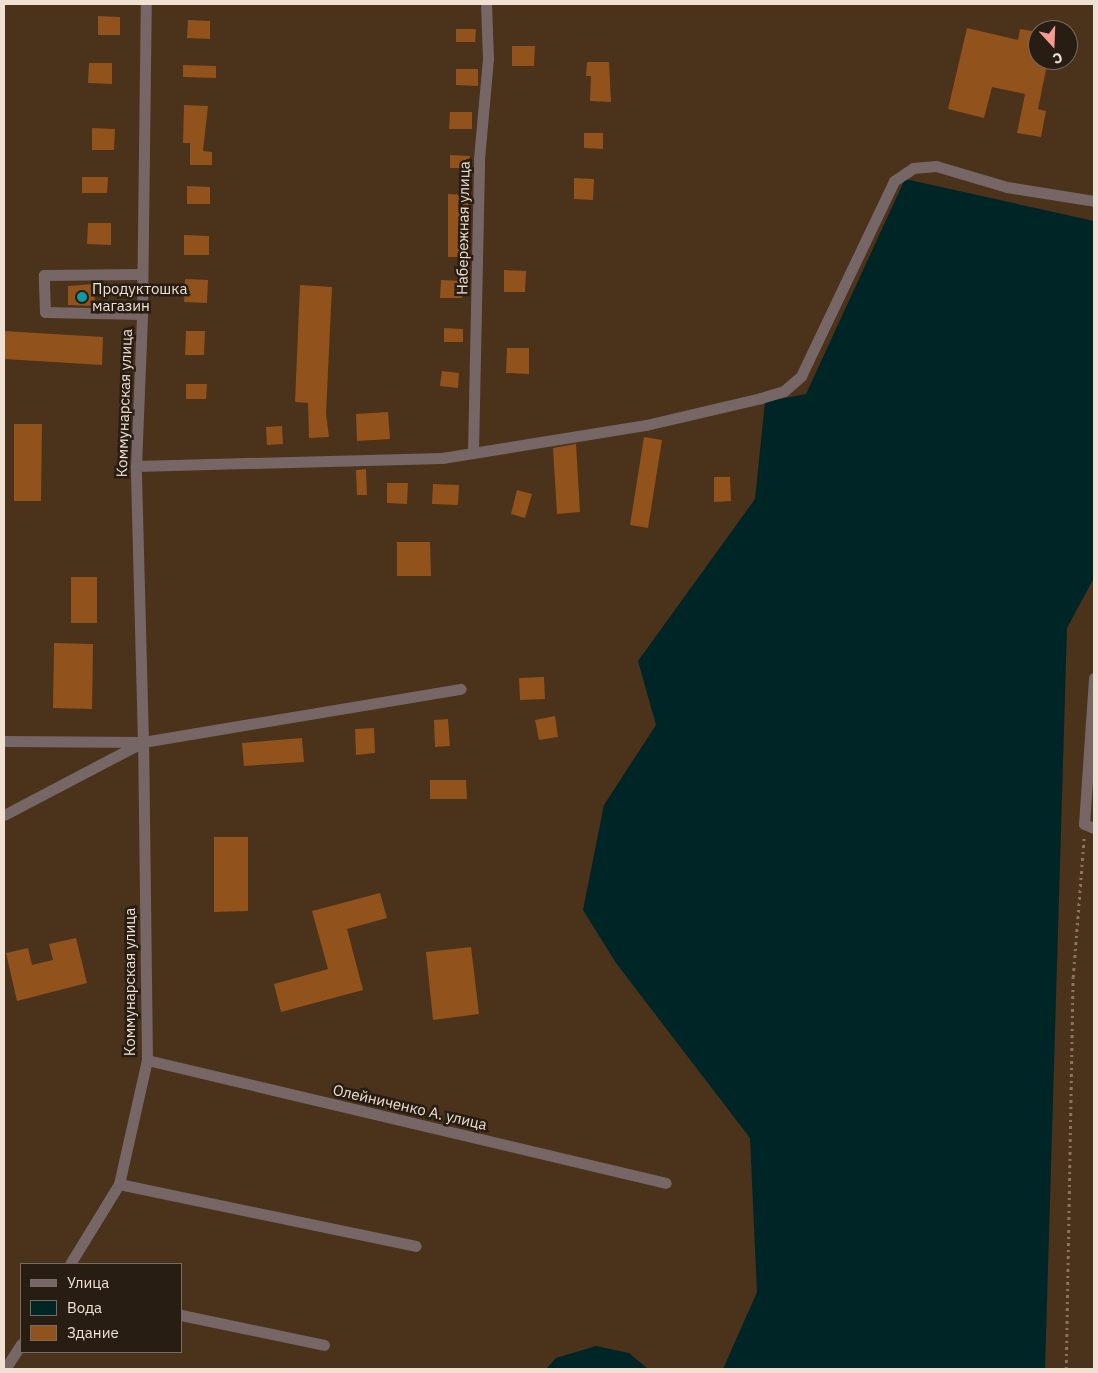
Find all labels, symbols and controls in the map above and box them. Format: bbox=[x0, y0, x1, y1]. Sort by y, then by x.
north arrow bbox=[1028, 20, 1078, 70]
text: С bbox=[1050, 48, 1065, 68]
street label: Набережная улица bbox=[453, 161, 473, 295]
place label: Продуктошка магазин bbox=[92, 279, 187, 314]
marker: Продуктошка магазин bbox=[76, 291, 88, 303]
street label: Коммунарская улица bbox=[112, 328, 136, 478]
street label: Коммунарская улица bbox=[121, 908, 139, 1056]
street label: Олейниченко А. улица bbox=[331, 1080, 489, 1134]
legend bbox=[20, 1263, 182, 1353]
text: Улица bbox=[67, 1273, 109, 1292]
text: Вода bbox=[67, 1298, 102, 1317]
text: Здание bbox=[67, 1323, 119, 1342]

